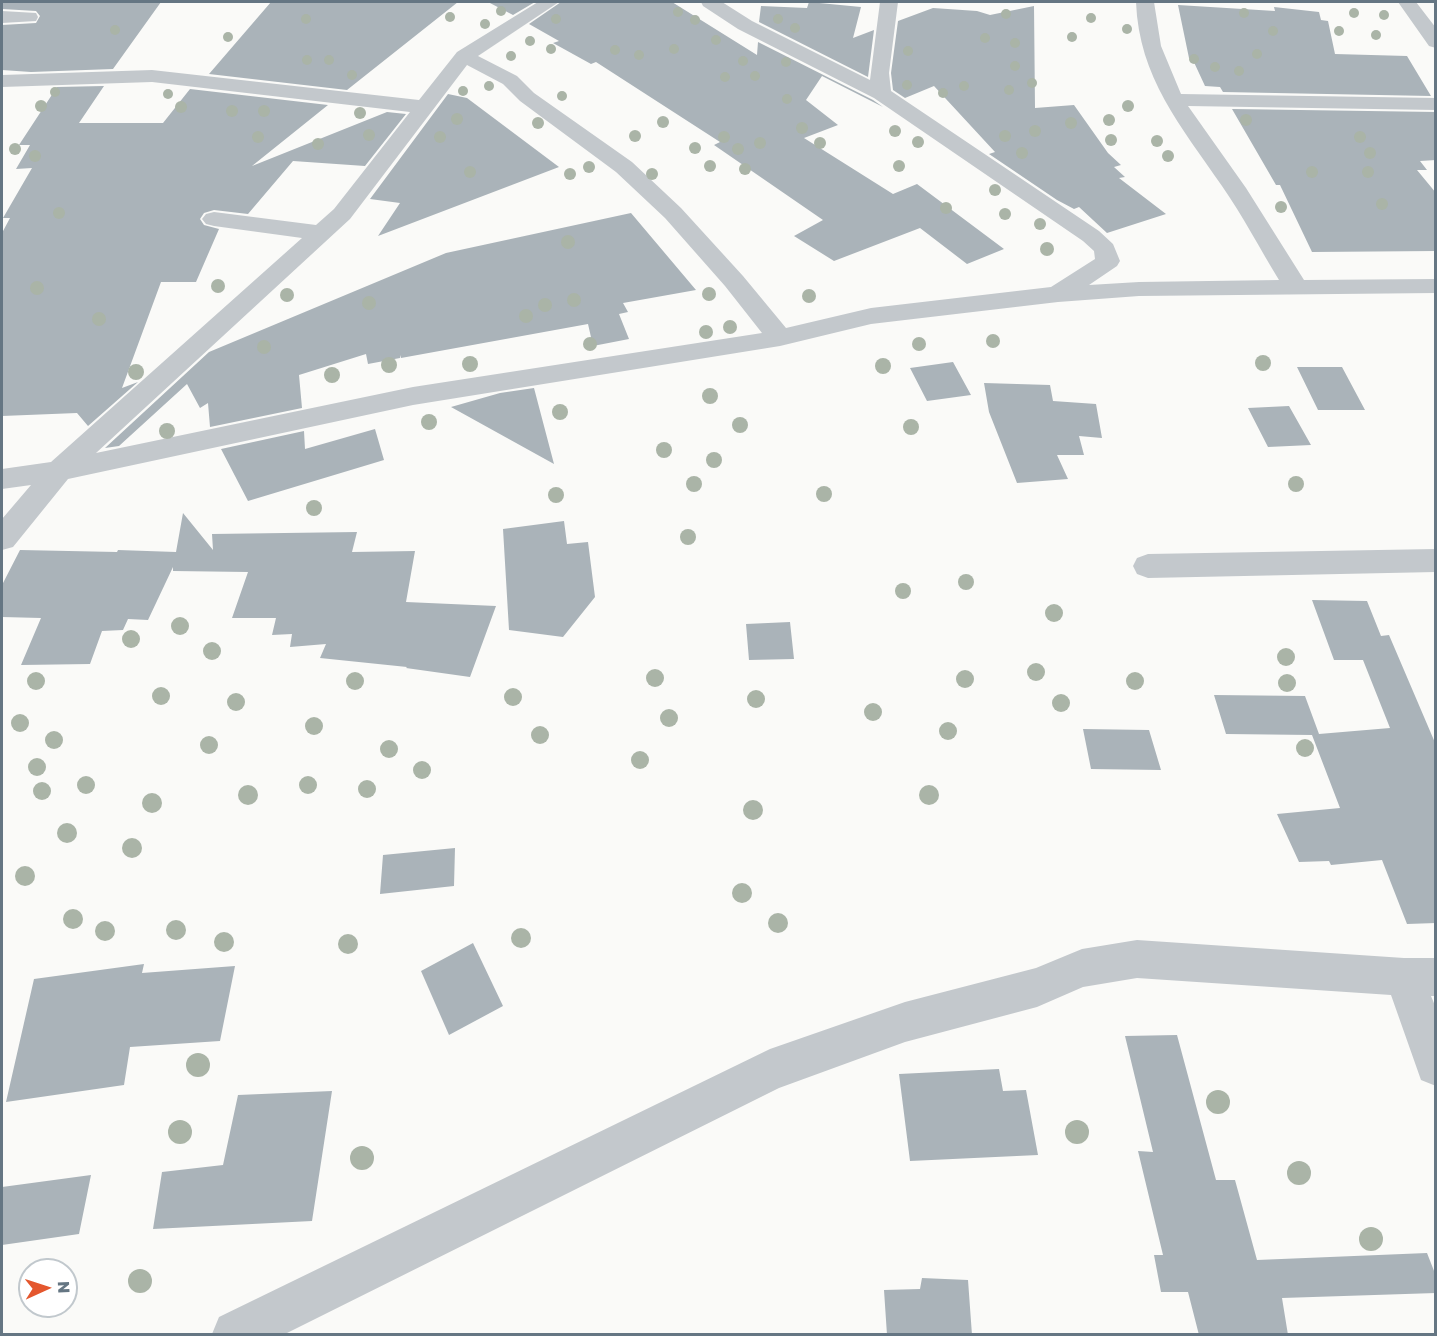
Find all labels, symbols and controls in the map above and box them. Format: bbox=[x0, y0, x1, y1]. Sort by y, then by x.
north arrow bbox=[18, 1258, 78, 1318]
text: N bbox=[54, 1281, 74, 1294]

